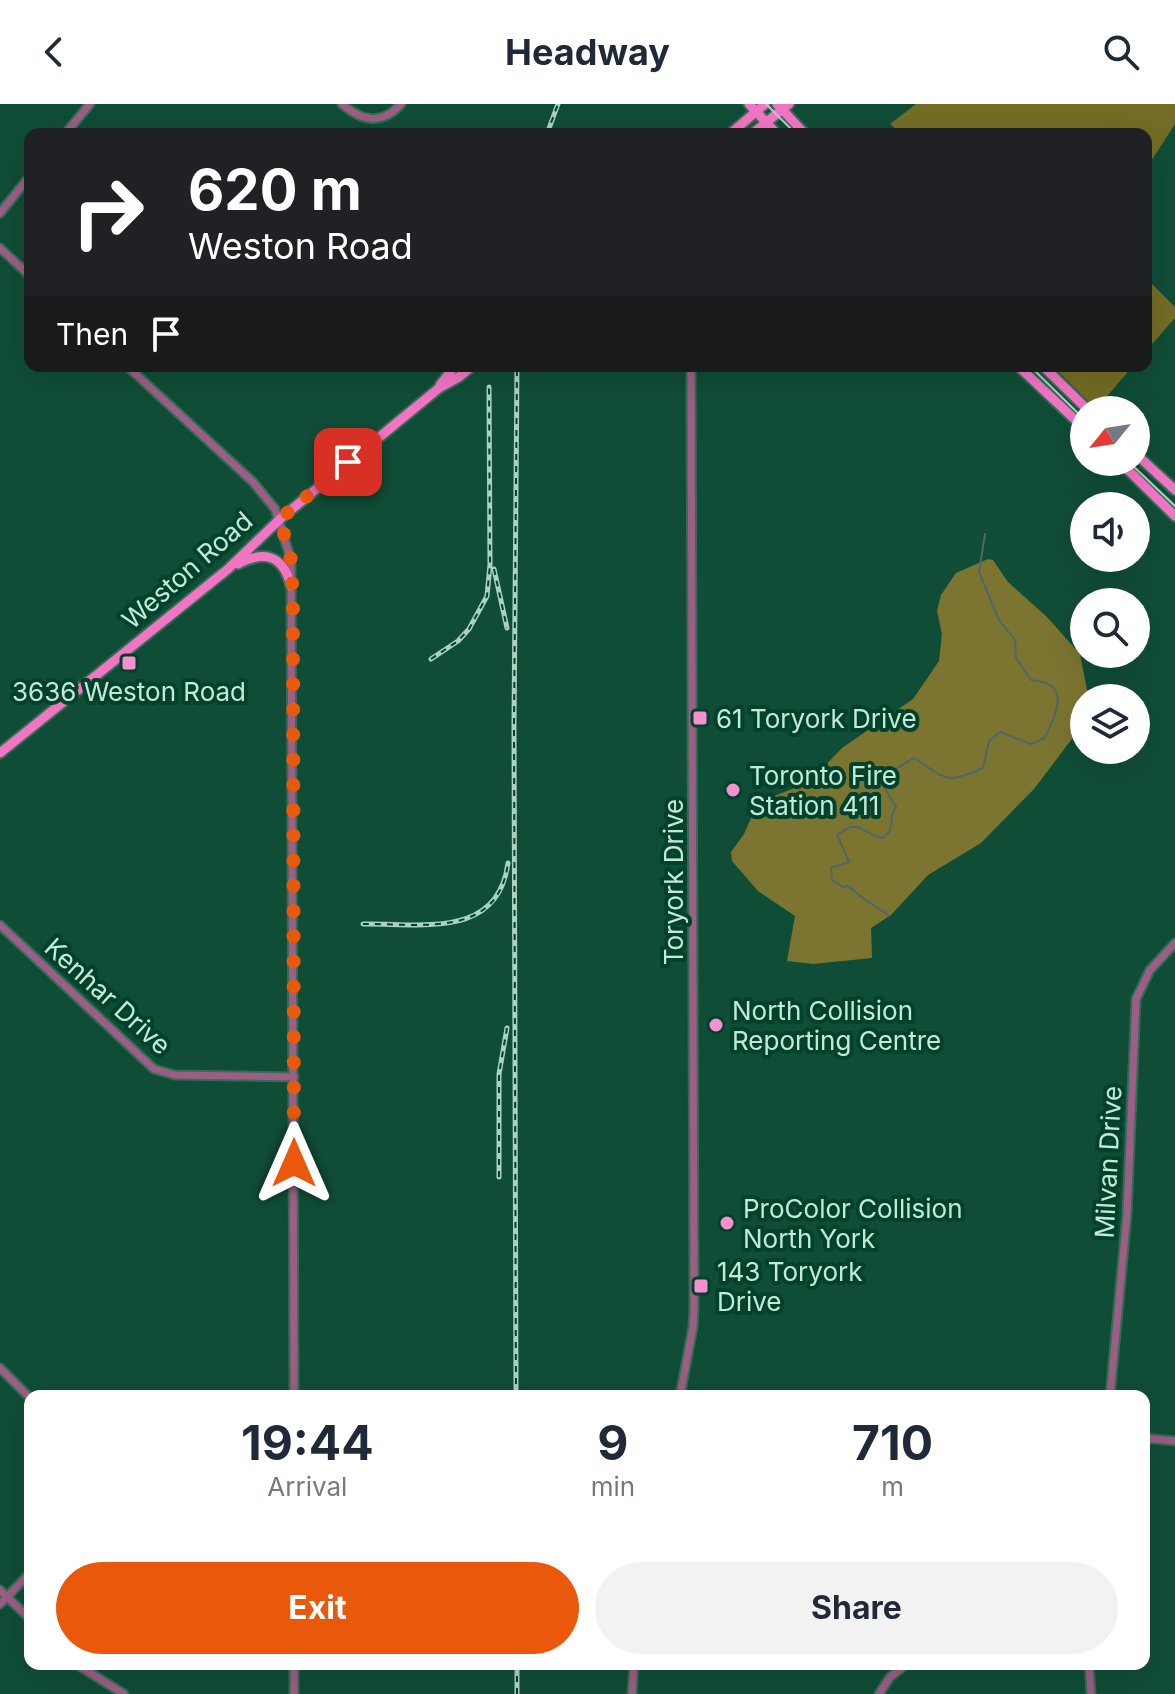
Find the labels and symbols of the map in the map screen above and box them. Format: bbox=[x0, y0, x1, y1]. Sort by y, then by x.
north arrow bbox=[1070, 396, 1150, 476]
pin bbox=[314, 428, 382, 496]
street label: Weston Road bbox=[116, 505, 258, 635]
marker: 3636 Weston Road bbox=[120, 654, 138, 672]
place label: 3636 Weston Road bbox=[12, 676, 246, 707]
place label: 61 Toryork Drive bbox=[716, 703, 917, 734]
marker: 61 Toryork Drive bbox=[691, 709, 709, 727]
place label: Toronto Fire Station 411 bbox=[749, 760, 897, 821]
marker: Toronto Fire Station 411 bbox=[724, 781, 742, 799]
street label: Toryork Drive bbox=[658, 799, 689, 965]
street label: Kenhar Drive bbox=[39, 931, 177, 1061]
place label: North Collision Reporting Centre bbox=[732, 995, 941, 1056]
marker: North Collision Reporting Centre bbox=[707, 1016, 725, 1034]
street label: Milvan Drive bbox=[1089, 1085, 1127, 1239]
position arrow bbox=[252, 1121, 336, 1205]
place label: ProColor Collision North York bbox=[743, 1193, 963, 1254]
marker: ProColor Collision North York bbox=[718, 1214, 736, 1232]
place label: 143 Toryork Drive bbox=[717, 1256, 862, 1317]
marker: 143 Toryork Drive bbox=[692, 1277, 710, 1295]

